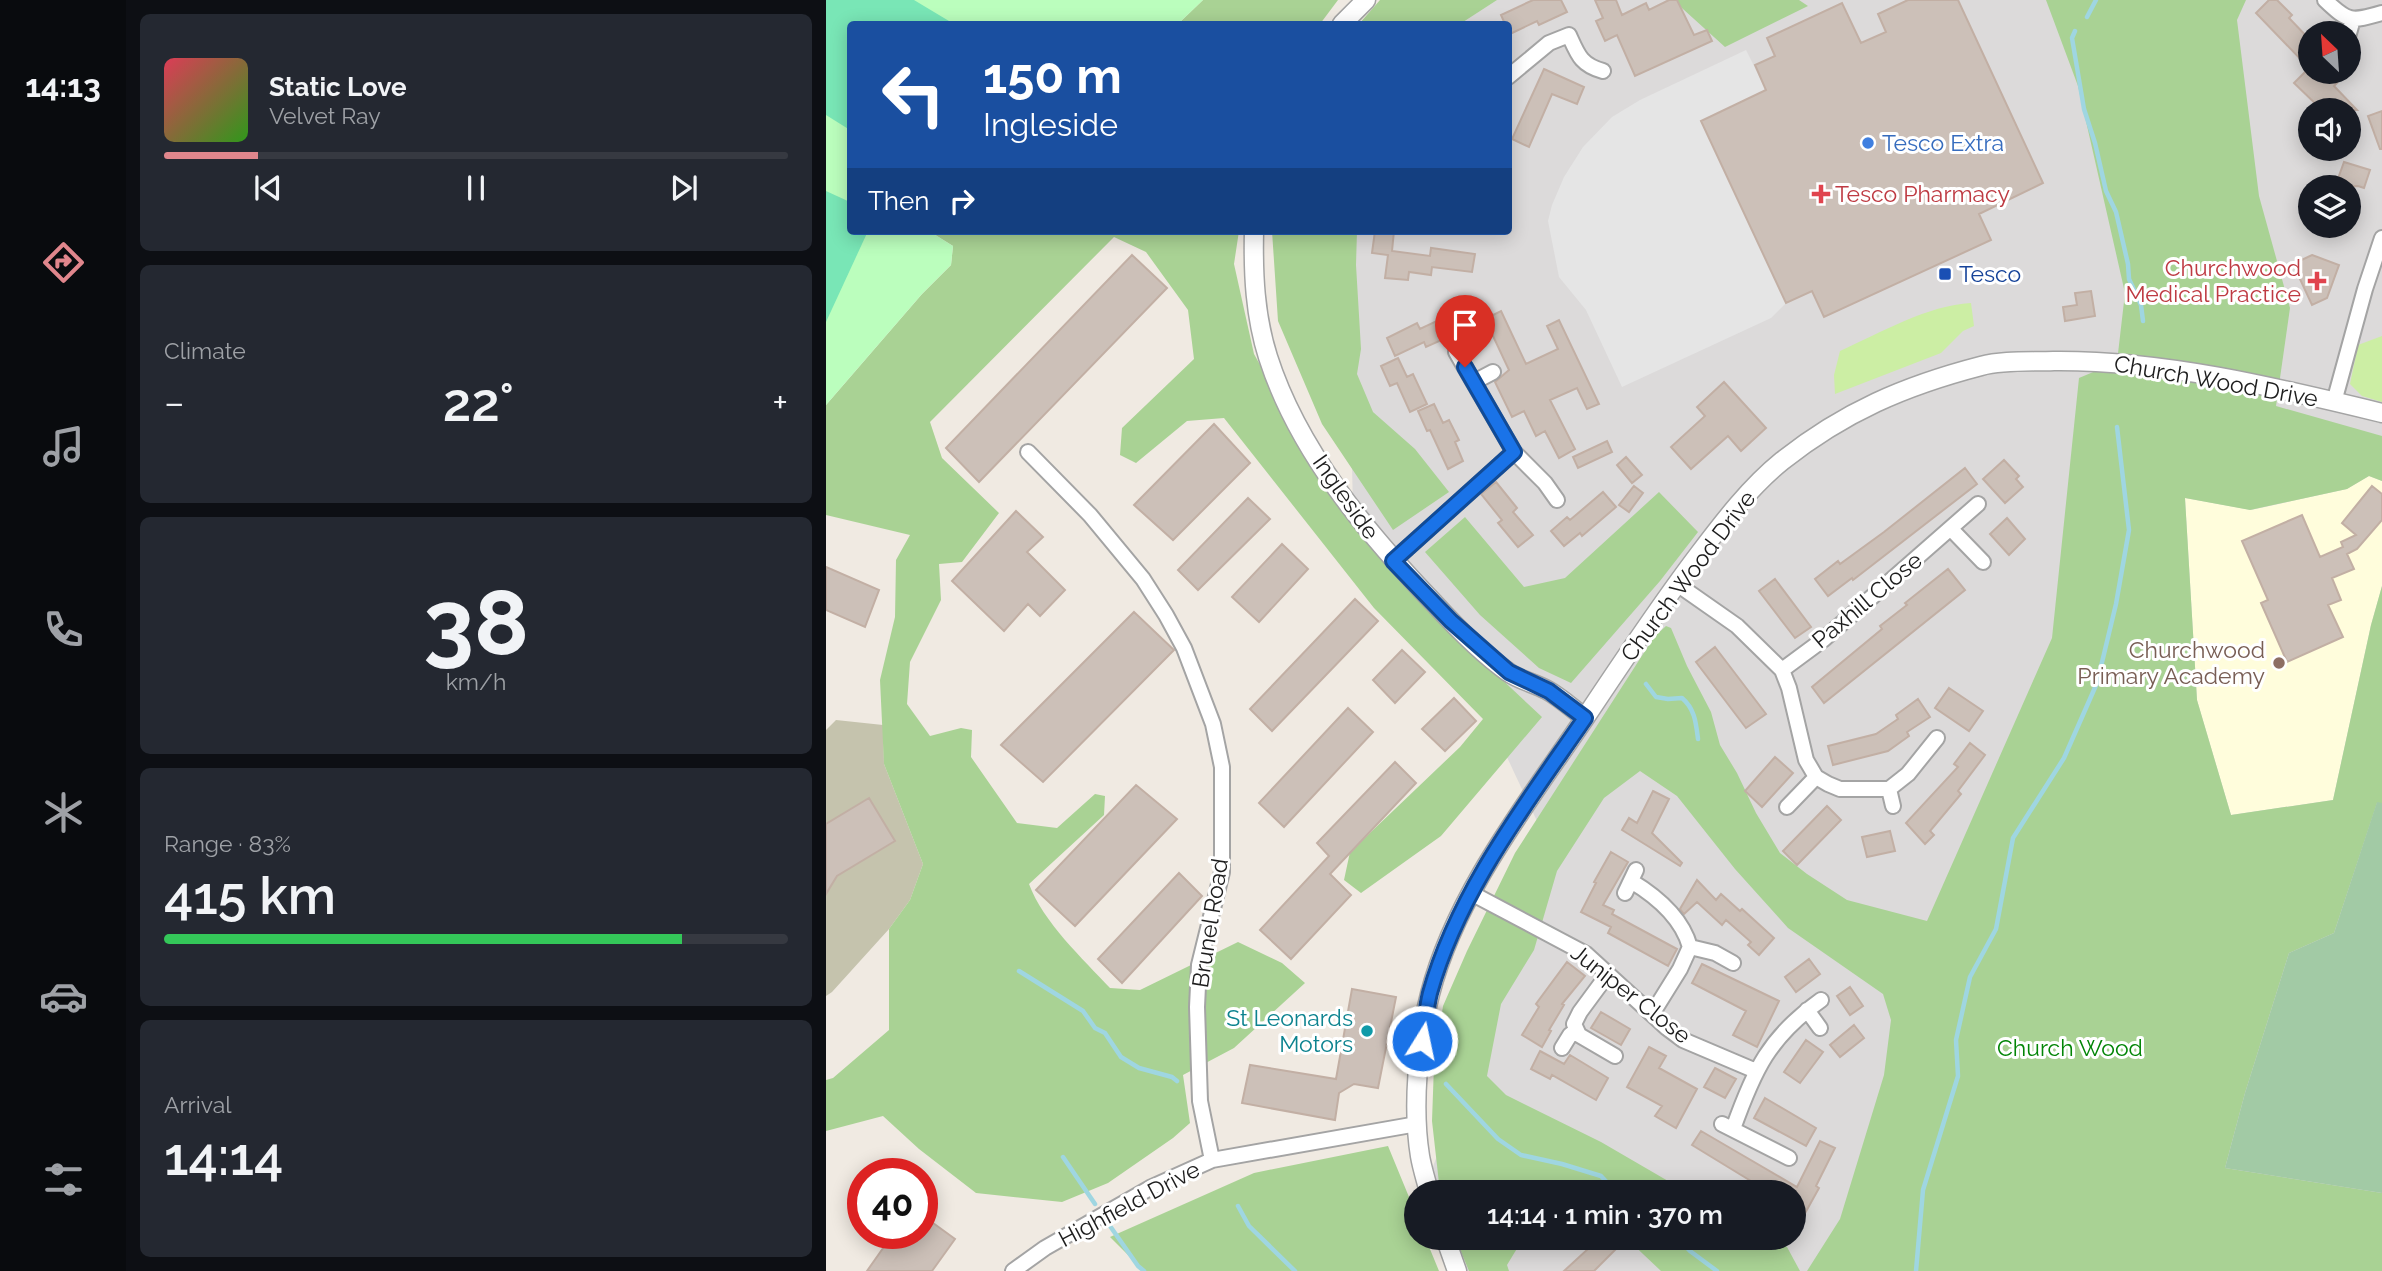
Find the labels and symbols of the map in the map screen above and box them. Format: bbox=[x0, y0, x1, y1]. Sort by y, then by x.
north arrow bbox=[2298, 21, 2361, 84]
place label: Tesco Extra bbox=[1882, 129, 2004, 156]
marker: Tesco Extra bbox=[1860, 135, 1876, 151]
place label: Tesco Pharmacy bbox=[1835, 180, 2010, 207]
marker: Tesco Pharmacy bbox=[1813, 186, 1829, 202]
place label: Churchwood Medical Practice bbox=[2125, 254, 2301, 307]
place label: Tesco bbox=[1959, 260, 2021, 287]
marker: Tesco bbox=[1937, 266, 1953, 282]
marker: Churchwood Medical Practice bbox=[2307, 271, 2327, 291]
pin bbox=[1435, 295, 1495, 367]
street label: Church Wood Drive bbox=[2112, 349, 2320, 412]
street label: Ingleside bbox=[1308, 449, 1385, 544]
street label: Church Wood Drive bbox=[1615, 485, 1761, 666]
street label: Paxhill Close bbox=[1806, 546, 1927, 653]
place label: Churchwood Primary Academy bbox=[2077, 636, 2265, 689]
marker: Churchwood Primary Academy bbox=[2271, 655, 2287, 671]
street label: Brunel Road bbox=[1186, 856, 1233, 990]
street label: Juniper Close bbox=[1566, 938, 1697, 1049]
place label: St Leonards Motors bbox=[1226, 1004, 1353, 1057]
position arrow bbox=[1385, 1004, 1459, 1078]
marker: St Leonards Motors bbox=[1359, 1023, 1375, 1039]
park label: Church Wood bbox=[1997, 1034, 2143, 1061]
street label: Highfield Drive bbox=[1054, 1155, 1204, 1252]
speed limit sign: 40 bbox=[847, 1158, 938, 1249]

